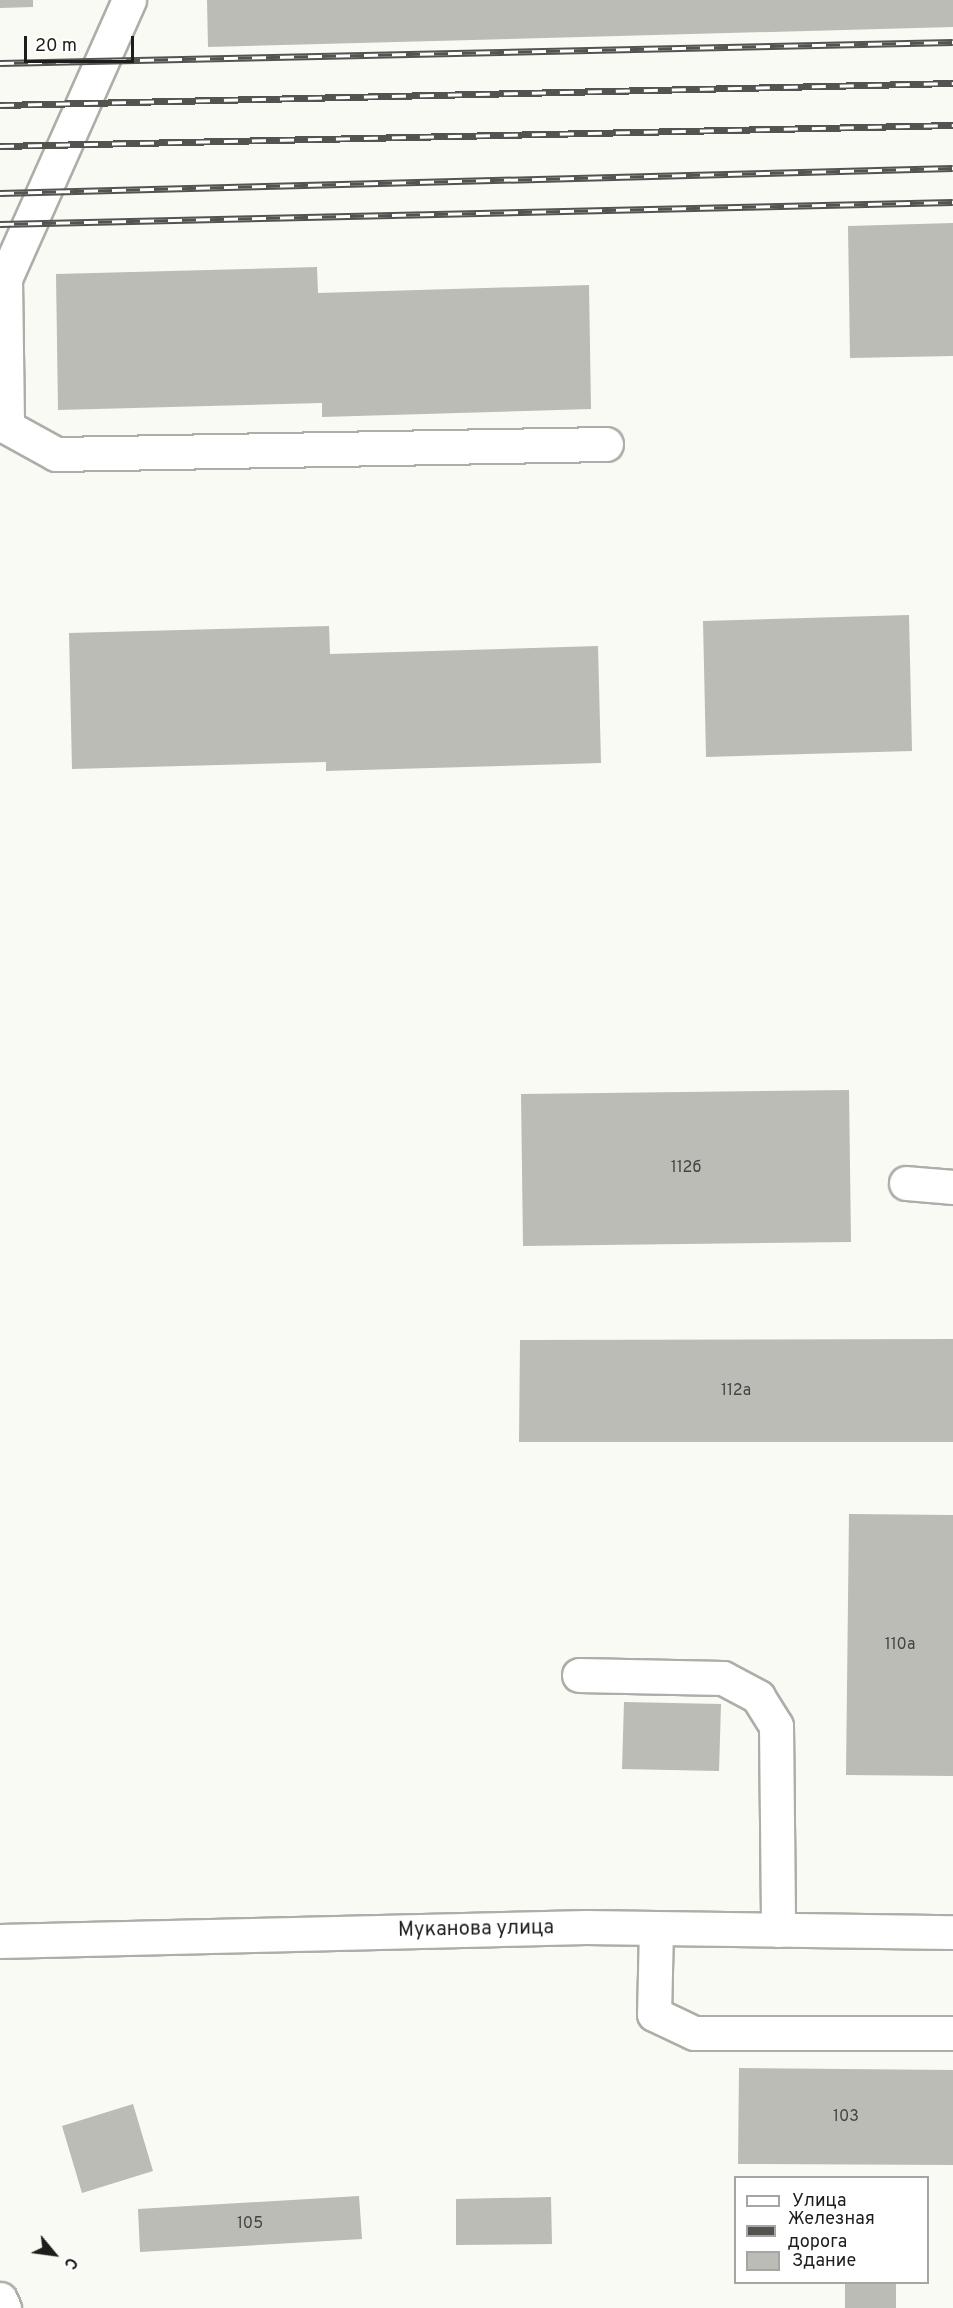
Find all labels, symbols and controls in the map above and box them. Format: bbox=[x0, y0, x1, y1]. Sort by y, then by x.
scale bar bbox=[27, 24, 136, 62]
text: 20 m bbox=[35, 35, 77, 58]
house number: 112б bbox=[671, 1158, 701, 1178]
house number: 112а bbox=[721, 1381, 751, 1401]
house number: 110а bbox=[885, 1635, 915, 1655]
street label: Муканова улица bbox=[398, 1917, 554, 1943]
house number: 103 bbox=[833, 2107, 859, 2127]
legend bbox=[734, 2176, 929, 2284]
text: Улица bbox=[792, 2190, 846, 2213]
text: Железная дорога bbox=[788, 2208, 875, 2254]
house number: 105 bbox=[237, 2214, 263, 2234]
north arrow bbox=[24, 2224, 84, 2284]
text: Здание bbox=[792, 2250, 856, 2273]
text: С bbox=[59, 2253, 81, 2272]

